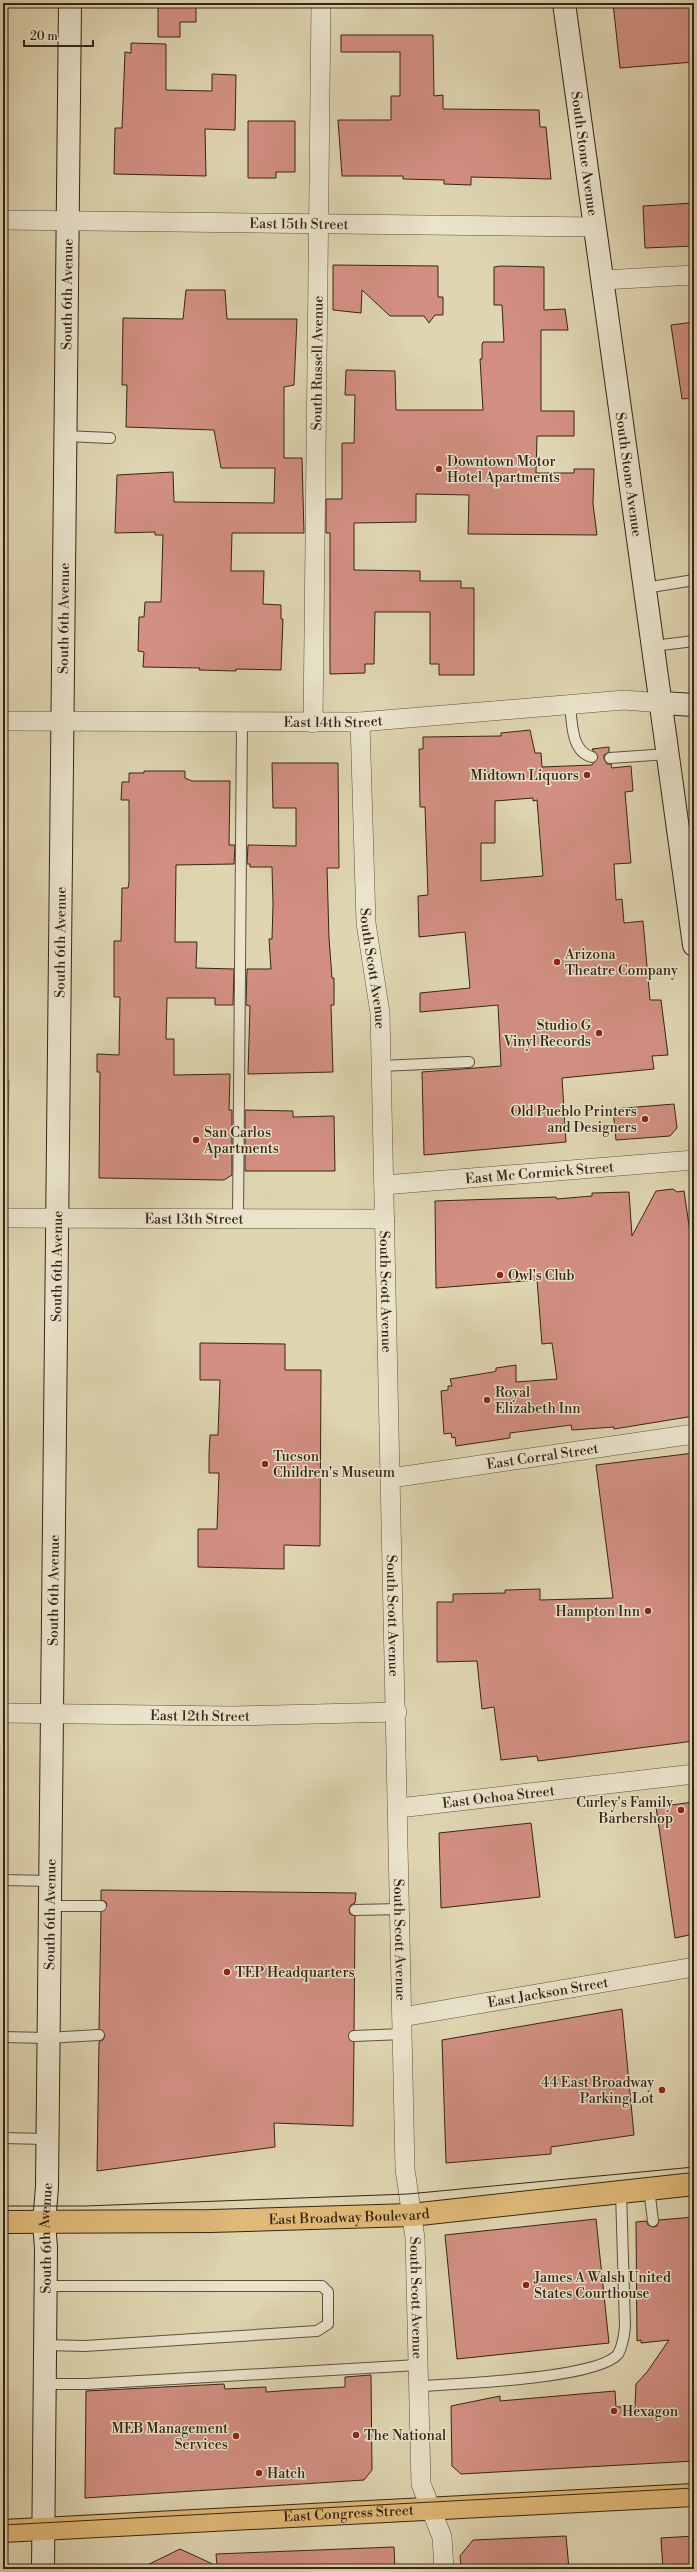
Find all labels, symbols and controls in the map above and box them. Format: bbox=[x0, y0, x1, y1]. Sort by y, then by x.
scale bar bbox=[24, 22, 93, 48]
text: 20 m bbox=[30, 29, 58, 44]
street label: South Stone Avenue bbox=[566, 90, 601, 217]
street label: East 15th Street bbox=[249, 215, 349, 234]
street label: South 6th Avenue bbox=[58, 239, 78, 350]
street label: South Russell Avenue bbox=[308, 296, 328, 430]
street label: South Stone Avenue bbox=[611, 411, 646, 538]
place label: Downtown Motor Hotel Apartments bbox=[447, 453, 560, 487]
marker: Downtown Motor Hotel Apartments bbox=[434, 464, 444, 474]
street label: South 6th Avenue bbox=[55, 563, 74, 674]
street label: East 14th Street bbox=[283, 712, 383, 732]
place label: Midtown Liquors bbox=[470, 767, 579, 785]
marker: Midtown Liquors bbox=[582, 770, 592, 780]
street label: South 6th Avenue bbox=[52, 887, 71, 998]
street label: South Scott Avenue bbox=[356, 908, 388, 1029]
place label: Arizona Theatre Company bbox=[564, 946, 678, 980]
marker: Arizona Theatre Company bbox=[552, 957, 562, 967]
place label: Studio G Vinyl Records bbox=[503, 1017, 592, 1051]
marker: Studio G Vinyl Records bbox=[594, 1028, 604, 1038]
place label: Old Pueblo Printers and Designers bbox=[510, 1103, 637, 1137]
marker: Old Pueblo Printers and Designers bbox=[640, 1114, 650, 1124]
place label: San Carlos Apartments bbox=[203, 1124, 279, 1158]
marker: San Carlos Apartments bbox=[191, 1135, 201, 1145]
street label: East Mc Cormick Street bbox=[464, 1158, 615, 1188]
street label: East 13th Street bbox=[144, 1210, 244, 1229]
street label: South 6th Avenue bbox=[48, 1211, 67, 1322]
street label: South Scott Avenue bbox=[375, 1231, 395, 1353]
place label: Owl's Club bbox=[508, 1267, 575, 1285]
marker: Owl's Club bbox=[495, 1270, 505, 1280]
place label: Royal Elizabeth Inn bbox=[495, 1384, 581, 1418]
marker: Royal Elizabeth Inn bbox=[482, 1395, 492, 1405]
street label: East Corral Street bbox=[485, 1440, 600, 1474]
place label: Tucson Children's Museum bbox=[273, 1448, 395, 1482]
marker: Tucson Children's Museum bbox=[260, 1459, 270, 1469]
street label: South 6th Avenue bbox=[45, 1535, 64, 1646]
street label: South Scott Avenue bbox=[382, 1554, 402, 1677]
place label: Hampton Inn bbox=[556, 1603, 641, 1621]
marker: Hampton Inn bbox=[643, 1606, 653, 1616]
street label: East 12th Street bbox=[150, 1707, 250, 1726]
street label: East Ochoa Street bbox=[441, 1782, 556, 1813]
place label: Curley's Family Barbershop bbox=[576, 1794, 673, 1828]
marker: Curley's Family Barbershop bbox=[676, 1805, 686, 1815]
street label: South 6th Avenue bbox=[41, 1858, 60, 1970]
street label: South Scott Avenue bbox=[389, 1878, 409, 2001]
place label: TEP Headquarters bbox=[235, 1964, 355, 1982]
marker: TEP Headquarters bbox=[222, 1967, 232, 1977]
street label: East Jackson Street bbox=[486, 1974, 610, 2012]
place label: 44 East Broadway Parking Lot bbox=[541, 2074, 654, 2108]
marker: 44 East Broadway Parking Lot bbox=[657, 2085, 667, 2095]
street label: South 6th Avenue bbox=[36, 2182, 57, 2294]
street label: East Broadway Boulevard bbox=[268, 2205, 430, 2229]
street label: South Scott Avenue bbox=[405, 2237, 426, 2359]
place label: James A Walsh United States Courthouse bbox=[533, 2269, 671, 2303]
marker: James A Walsh United States Courthouse bbox=[521, 2280, 531, 2290]
place label: Hexagon bbox=[622, 2403, 679, 2421]
marker: Hexagon bbox=[609, 2406, 619, 2416]
place label: MEB Management Services bbox=[112, 2420, 228, 2454]
place label: The National bbox=[364, 2427, 446, 2445]
marker: The National bbox=[351, 2430, 361, 2440]
marker: MEB Management Services bbox=[231, 2431, 241, 2441]
place label: Hatch bbox=[267, 2465, 306, 2483]
marker: Hatch bbox=[254, 2468, 264, 2478]
street label: East Congress Street bbox=[283, 2502, 414, 2526]

